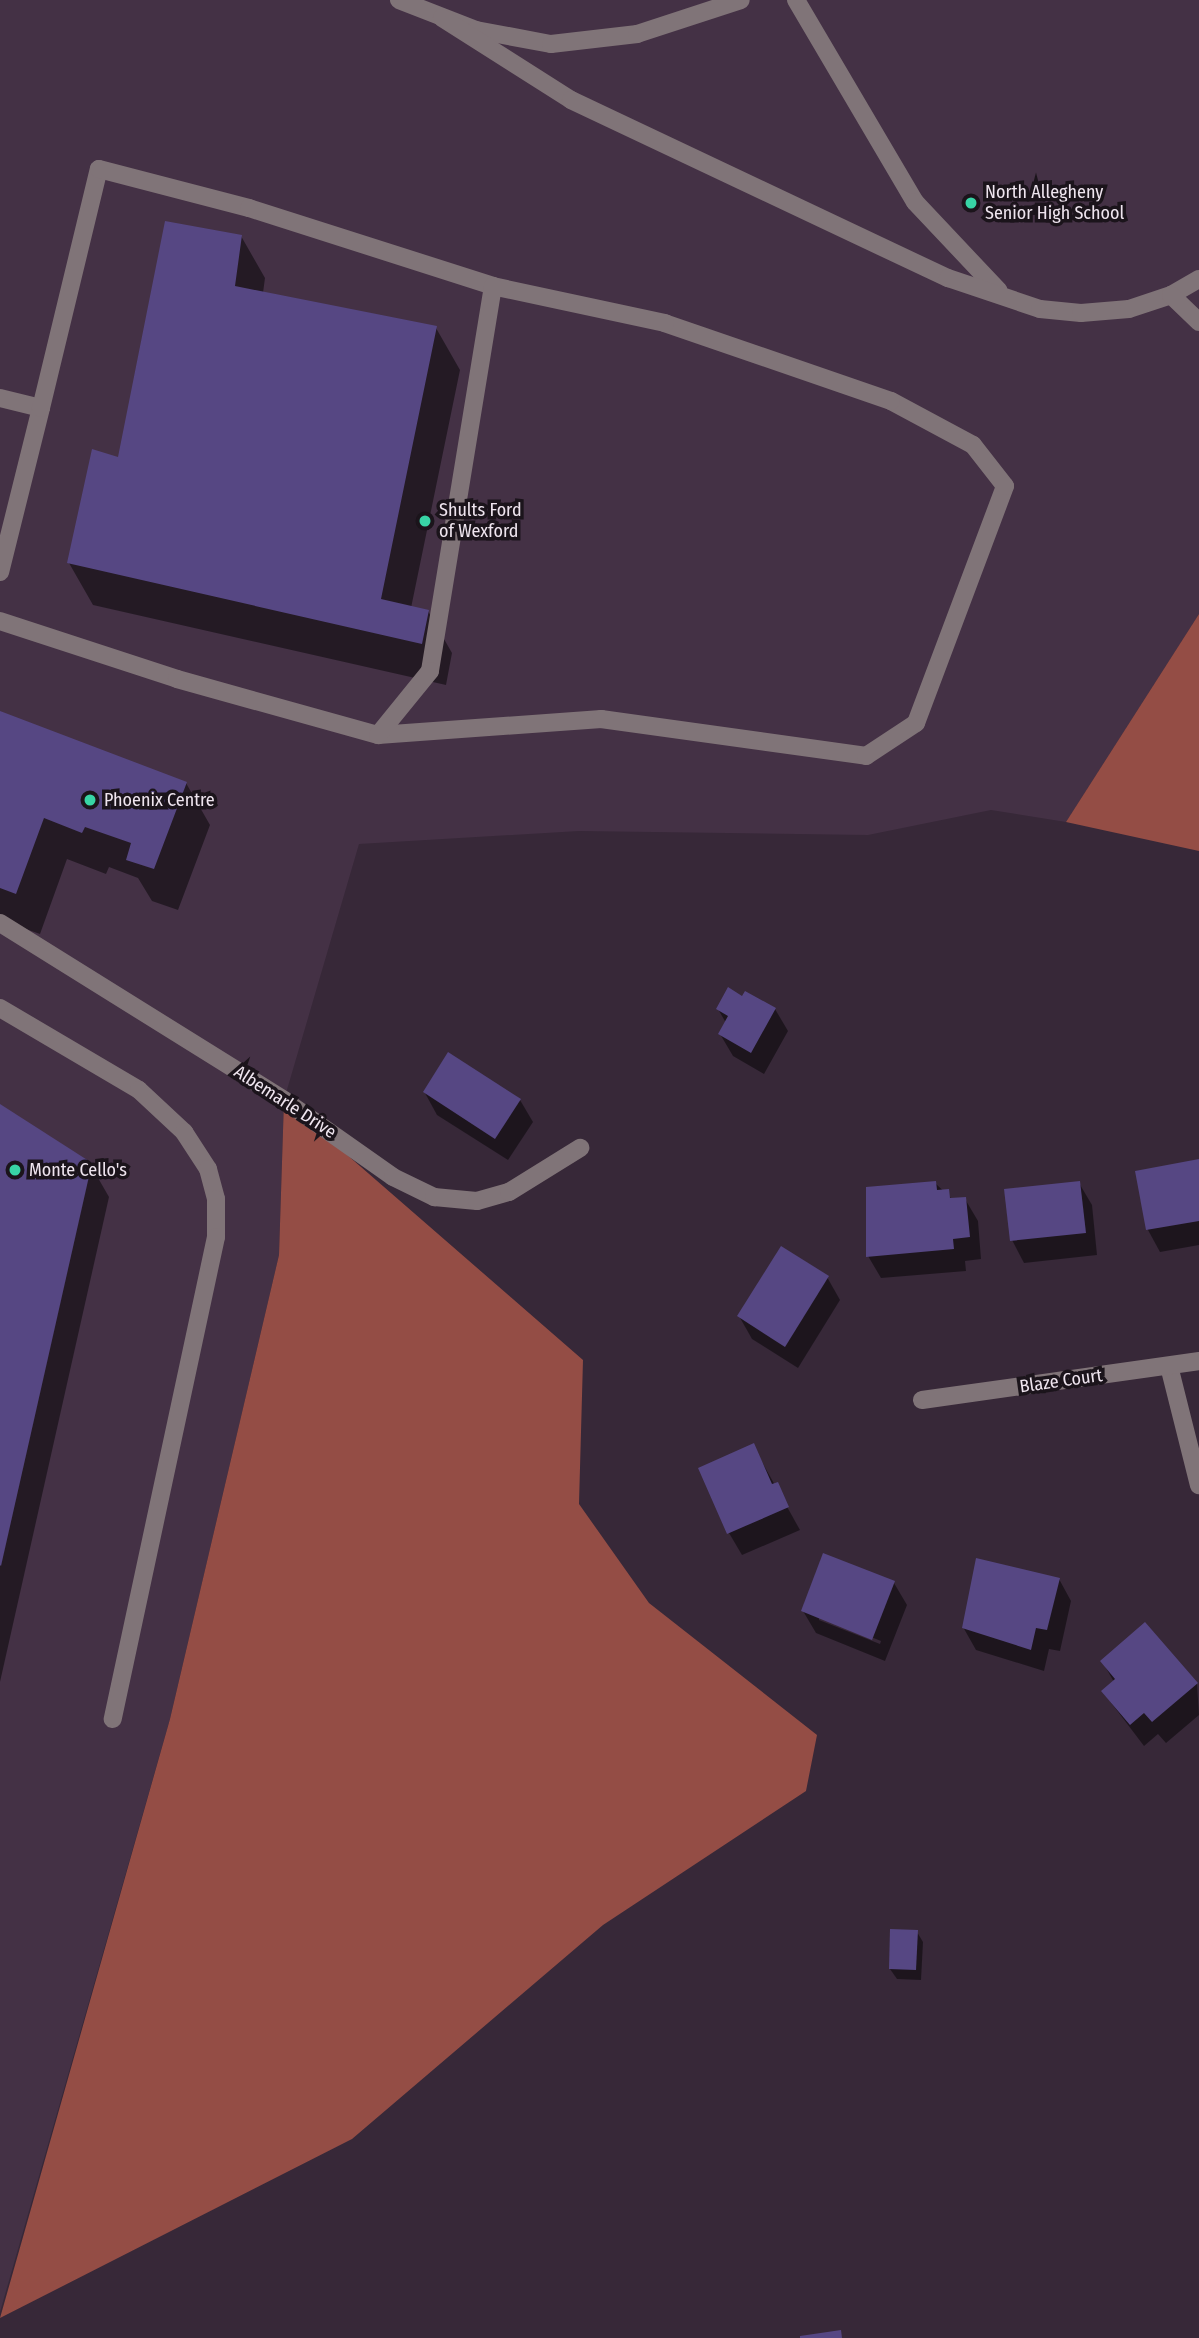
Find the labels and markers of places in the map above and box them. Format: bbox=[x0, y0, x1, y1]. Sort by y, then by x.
place label: North Allegheny Senior High School bbox=[985, 182, 1124, 224]
marker: North Allegheny Senior High School bbox=[963, 195, 979, 211]
place label: Shults Ford of Wexford bbox=[439, 500, 522, 542]
marker: Shults Ford of Wexford bbox=[417, 513, 433, 529]
place label: Phoenix Centre bbox=[104, 789, 215, 811]
marker: Phoenix Centre bbox=[82, 792, 98, 808]
place label: Monte Cello's bbox=[29, 1159, 127, 1181]
marker: Monte Cello's bbox=[7, 1162, 23, 1178]

